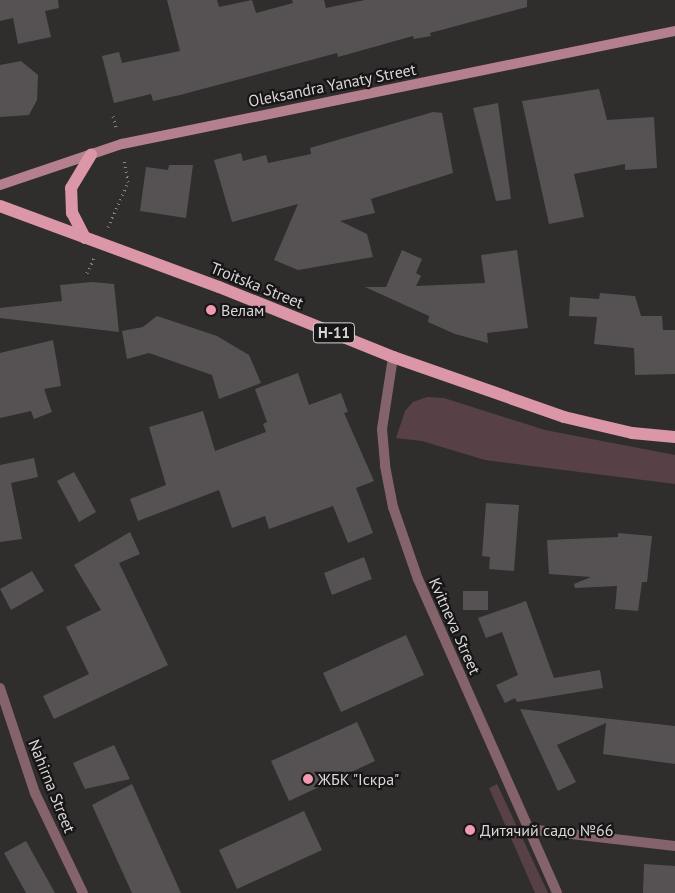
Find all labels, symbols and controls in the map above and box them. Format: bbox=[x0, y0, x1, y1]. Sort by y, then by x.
street label: Oleksandra Yanaty Street bbox=[246, 59, 418, 111]
street label: Troitska Street bbox=[208, 258, 306, 312]
place label: Велам bbox=[221, 300, 264, 320]
marker: Велам bbox=[205, 304, 217, 316]
road number: Н-11 bbox=[313, 320, 355, 346]
street label: Kvitneva Street bbox=[425, 575, 485, 677]
street label: Nahirna Street bbox=[25, 737, 79, 835]
place label: ЖБК "Іскра" bbox=[318, 769, 401, 789]
marker: ЖБК "Іскра" bbox=[302, 773, 314, 785]
place label: Дитячий садо №66 bbox=[480, 820, 613, 840]
marker: Дитячий садо №66 bbox=[464, 824, 476, 836]

